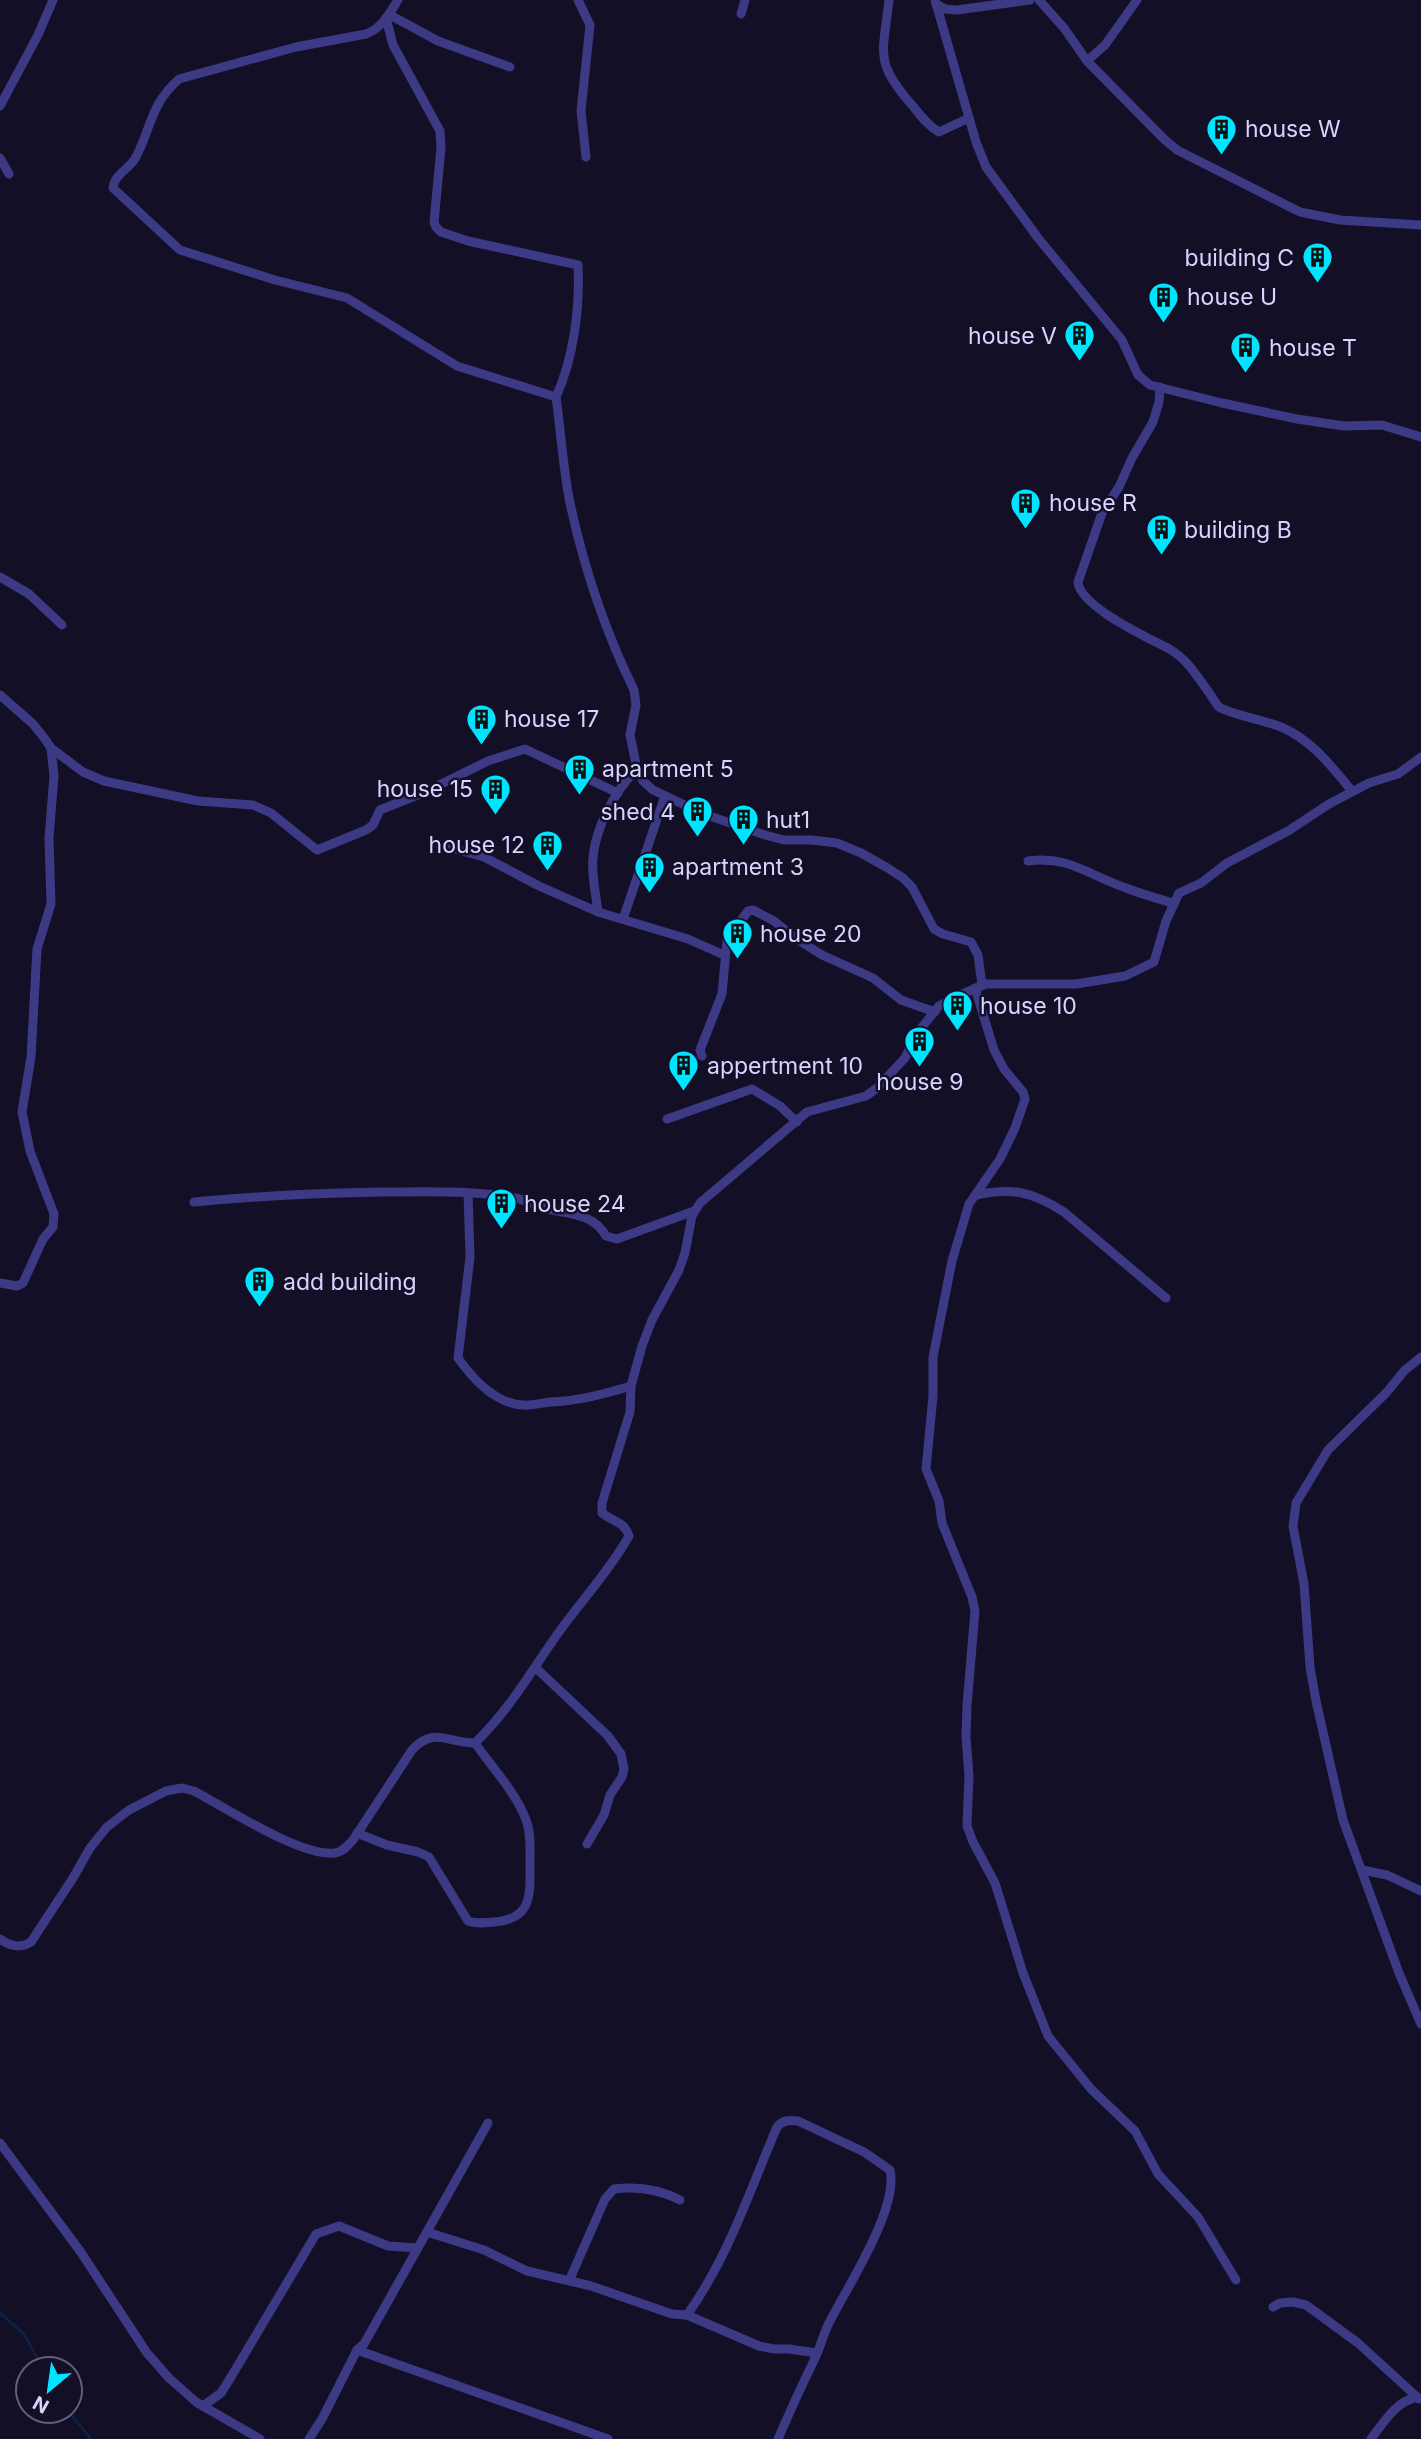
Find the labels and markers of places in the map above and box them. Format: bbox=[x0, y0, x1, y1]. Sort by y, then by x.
building icon: house W bbox=[1205, 112, 1239, 156]
place label: house W bbox=[1245, 115, 1341, 143]
building icon: building C bbox=[1300, 241, 1334, 285]
place label: building C bbox=[1185, 244, 1294, 272]
building icon: house U bbox=[1147, 280, 1181, 324]
place label: house U bbox=[1187, 283, 1277, 311]
building icon: house V bbox=[1063, 319, 1097, 363]
place label: house V bbox=[968, 322, 1057, 350]
building icon: house T bbox=[1229, 331, 1263, 375]
place label: house T bbox=[1269, 334, 1357, 362]
building icon: house R bbox=[1009, 486, 1043, 530]
place label: house R bbox=[1049, 489, 1137, 517]
building icon: building B bbox=[1144, 513, 1178, 557]
place label: building B bbox=[1184, 516, 1292, 544]
building icon: house 17 bbox=[464, 702, 498, 746]
place label: house 17 bbox=[504, 705, 599, 733]
building icon: apartment 5 bbox=[562, 752, 596, 796]
place label: apartment 5 bbox=[602, 755, 734, 783]
building icon: house 15 bbox=[479, 772, 513, 816]
place label: house 15 bbox=[377, 775, 473, 803]
building icon: shed 4 bbox=[681, 795, 715, 839]
place label: shed 4 bbox=[600, 798, 675, 826]
building icon: hut1 bbox=[726, 803, 760, 847]
place label: hut1 bbox=[766, 806, 810, 834]
building icon: house 12 bbox=[531, 828, 565, 872]
place label: house 12 bbox=[429, 831, 525, 859]
building icon: apartment 3 bbox=[632, 850, 666, 894]
place label: apartment 3 bbox=[672, 853, 804, 881]
building icon: house 20 bbox=[720, 917, 754, 961]
place label: house 20 bbox=[760, 920, 862, 948]
building icon: house 10 bbox=[940, 989, 974, 1033]
place label: house 10 bbox=[980, 992, 1077, 1020]
building icon: house 9 bbox=[903, 1024, 937, 1068]
building icon: appertment 10 bbox=[667, 1049, 701, 1093]
place label: appertment 10 bbox=[707, 1052, 863, 1080]
place label: house 9 bbox=[876, 1068, 964, 1096]
building icon: house 24 bbox=[484, 1187, 518, 1231]
place label: house 24 bbox=[524, 1190, 626, 1218]
building icon: add building bbox=[243, 1265, 277, 1309]
place label: add building bbox=[283, 1268, 417, 1296]

